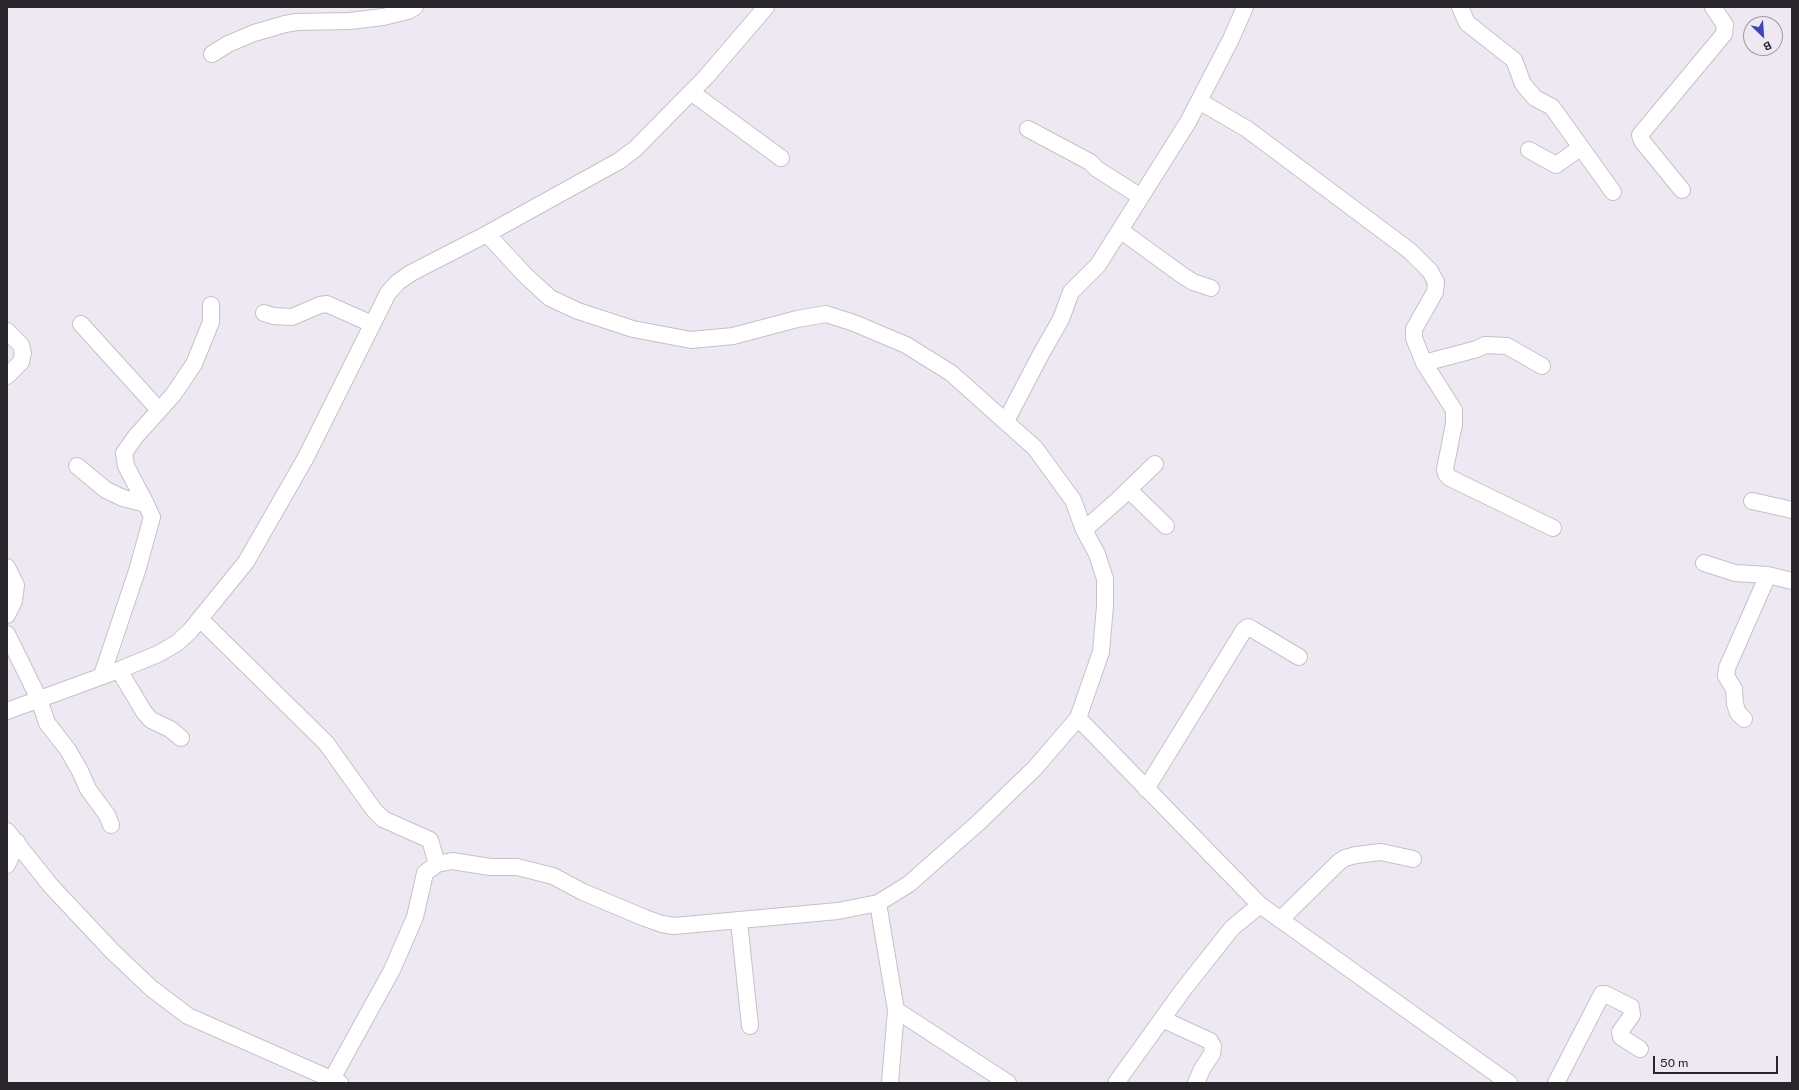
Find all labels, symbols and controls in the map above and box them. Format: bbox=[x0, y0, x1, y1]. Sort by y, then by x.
north arrow bbox=[1743, 16, 1783, 56]
text: B bbox=[1762, 39, 1774, 53]
scale bar bbox=[1655, 1048, 1780, 1074]
text: 50 m bbox=[1660, 1056, 1688, 1070]

